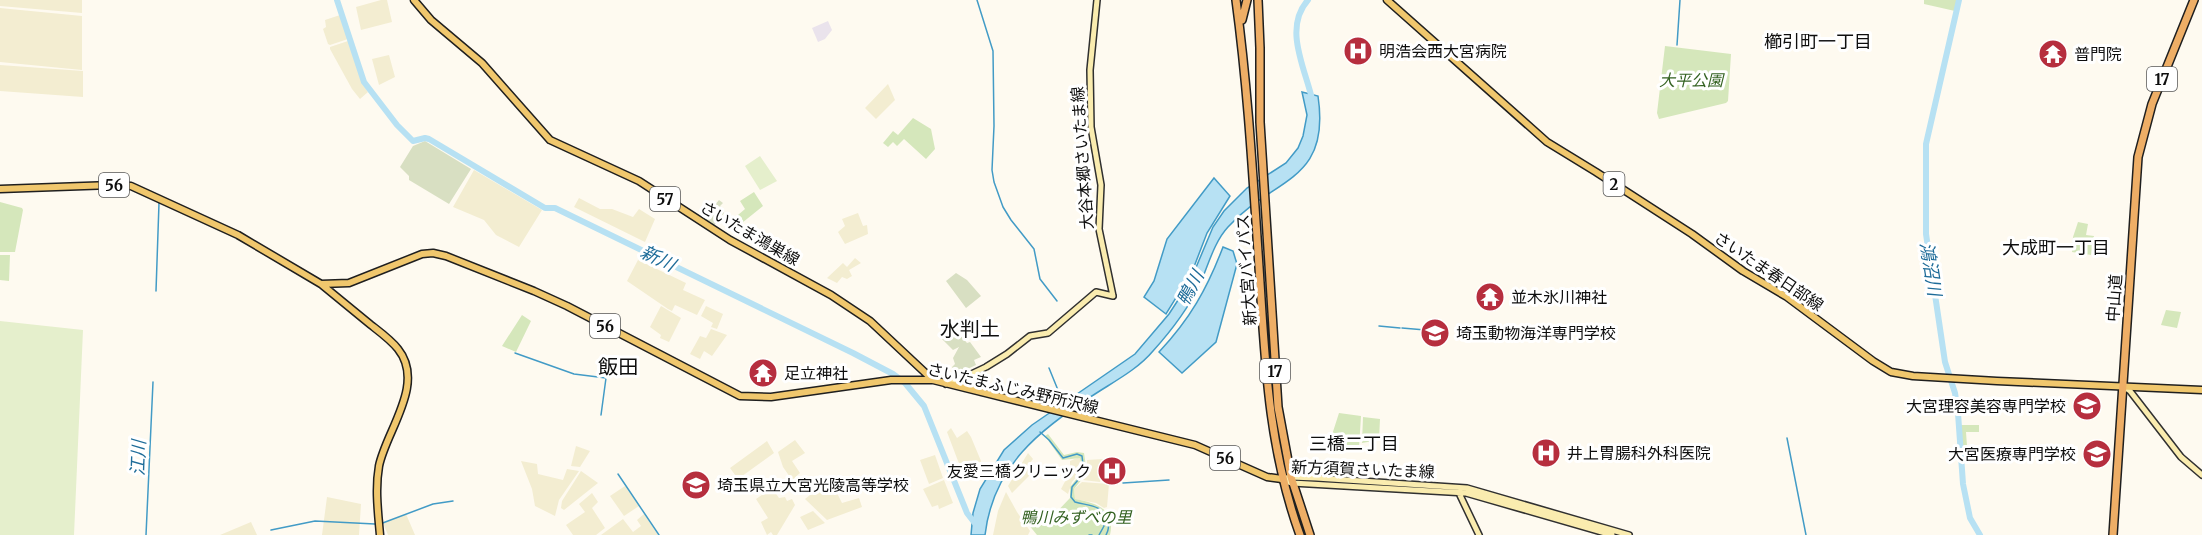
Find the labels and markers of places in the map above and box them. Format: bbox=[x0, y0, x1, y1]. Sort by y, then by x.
hospital icon: 明浩会西大宮病院 bbox=[1342, 35, 1374, 67]
temple icon: 普門院 bbox=[2037, 38, 2069, 70]
place label: 明浩会西大宮病院 bbox=[1379, 41, 1507, 61]
place label: 普門院 bbox=[2074, 44, 2122, 64]
temple icon: 並木氷川神社 bbox=[1474, 281, 1506, 313]
place label: 並木氷川神社 bbox=[1511, 287, 1607, 307]
school or university icon: 埼玉動物海洋専門学校 bbox=[1419, 317, 1451, 349]
place label: 埼玉動物海洋専門学校 bbox=[1456, 323, 1616, 343]
temple icon: 足立神社 bbox=[747, 357, 779, 389]
place label: 足立神社 bbox=[784, 363, 848, 383]
school or university icon: 大宮理容美容専門学校 bbox=[2071, 390, 2103, 422]
place label: 大宮理容美容専門学校 bbox=[1906, 396, 2066, 416]
hospital icon: 井上胃腸科外科医院 bbox=[1530, 437, 1562, 469]
school or university icon: 大宮医療専門学校 bbox=[2081, 438, 2113, 470]
place label: 井上胃腸科外科医院 bbox=[1567, 443, 1711, 463]
place label: 大宮医療専門学校 bbox=[1948, 444, 2076, 464]
hospital icon: 友愛三橋クリニック bbox=[1096, 455, 1128, 487]
place label: 友愛三橋クリニック bbox=[947, 461, 1091, 481]
school or university icon: 埼玉県立大宮光陵高等学校 bbox=[680, 469, 712, 501]
place label: 埼玉県立大宮光陵高等学校 bbox=[717, 475, 909, 495]

